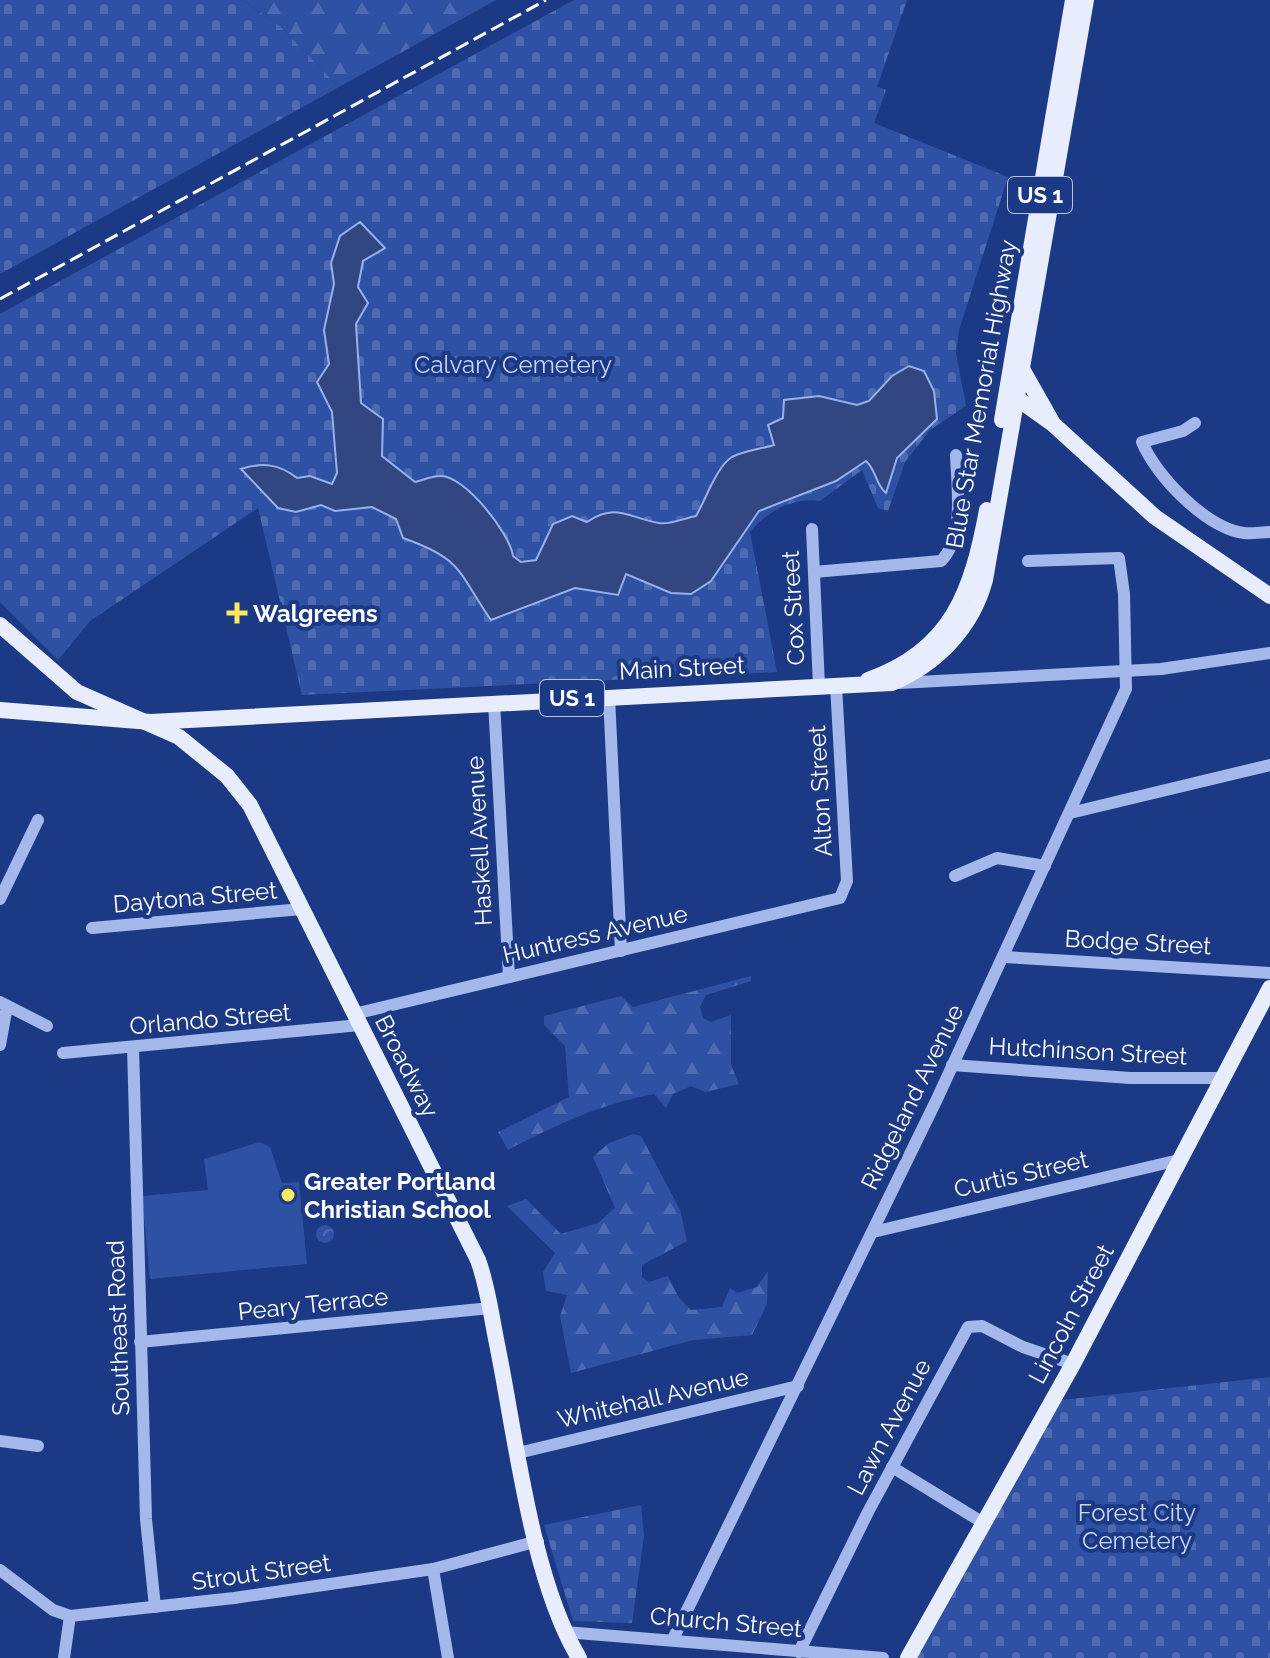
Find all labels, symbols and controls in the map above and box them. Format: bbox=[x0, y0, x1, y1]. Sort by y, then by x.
road number: US 1 bbox=[1008, 177, 1072, 213]
street label: Blue Star Memorial Highway bbox=[940, 237, 1022, 551]
park label: Calvary Cemetery bbox=[414, 350, 612, 379]
street label: Cox Street bbox=[776, 550, 810, 666]
place label: Walgreens bbox=[253, 599, 378, 628]
marker: Walgreens bbox=[228, 604, 246, 622]
street label: Main Street bbox=[618, 650, 746, 686]
road number: US 1 bbox=[540, 680, 604, 716]
street label: Alton Street bbox=[802, 725, 838, 857]
street label: Haskell Avenue bbox=[460, 755, 498, 927]
street label: Daytona Street bbox=[112, 875, 278, 919]
street label: Huntress Avenue bbox=[500, 899, 690, 969]
street label: Bodge Street bbox=[1064, 924, 1212, 960]
street label: Orlando Street bbox=[128, 998, 292, 1040]
street label: Ridgeland Avenue bbox=[855, 1000, 969, 1194]
street label: Broadway bbox=[369, 1010, 445, 1122]
street label: Hutchinson Street bbox=[988, 1031, 1188, 1071]
street label: Curtis Street bbox=[951, 1144, 1091, 1204]
place label: Greater Portland Christian School bbox=[304, 1167, 496, 1224]
marker: Greater Portland Christian School bbox=[279, 1186, 297, 1204]
street label: Lincoln Street bbox=[1022, 1239, 1120, 1389]
street label: Southeast Road bbox=[100, 1240, 136, 1416]
street label: Peary Terrace bbox=[236, 1282, 390, 1326]
street label: Lawn Avenue bbox=[841, 1354, 937, 1500]
street label: Whitehall Avenue bbox=[555, 1362, 751, 1434]
park label: Forest City Cemetery bbox=[1078, 1498, 1196, 1555]
street label: Strout Street bbox=[190, 1548, 332, 1596]
street label: Church Street bbox=[649, 1601, 803, 1643]

